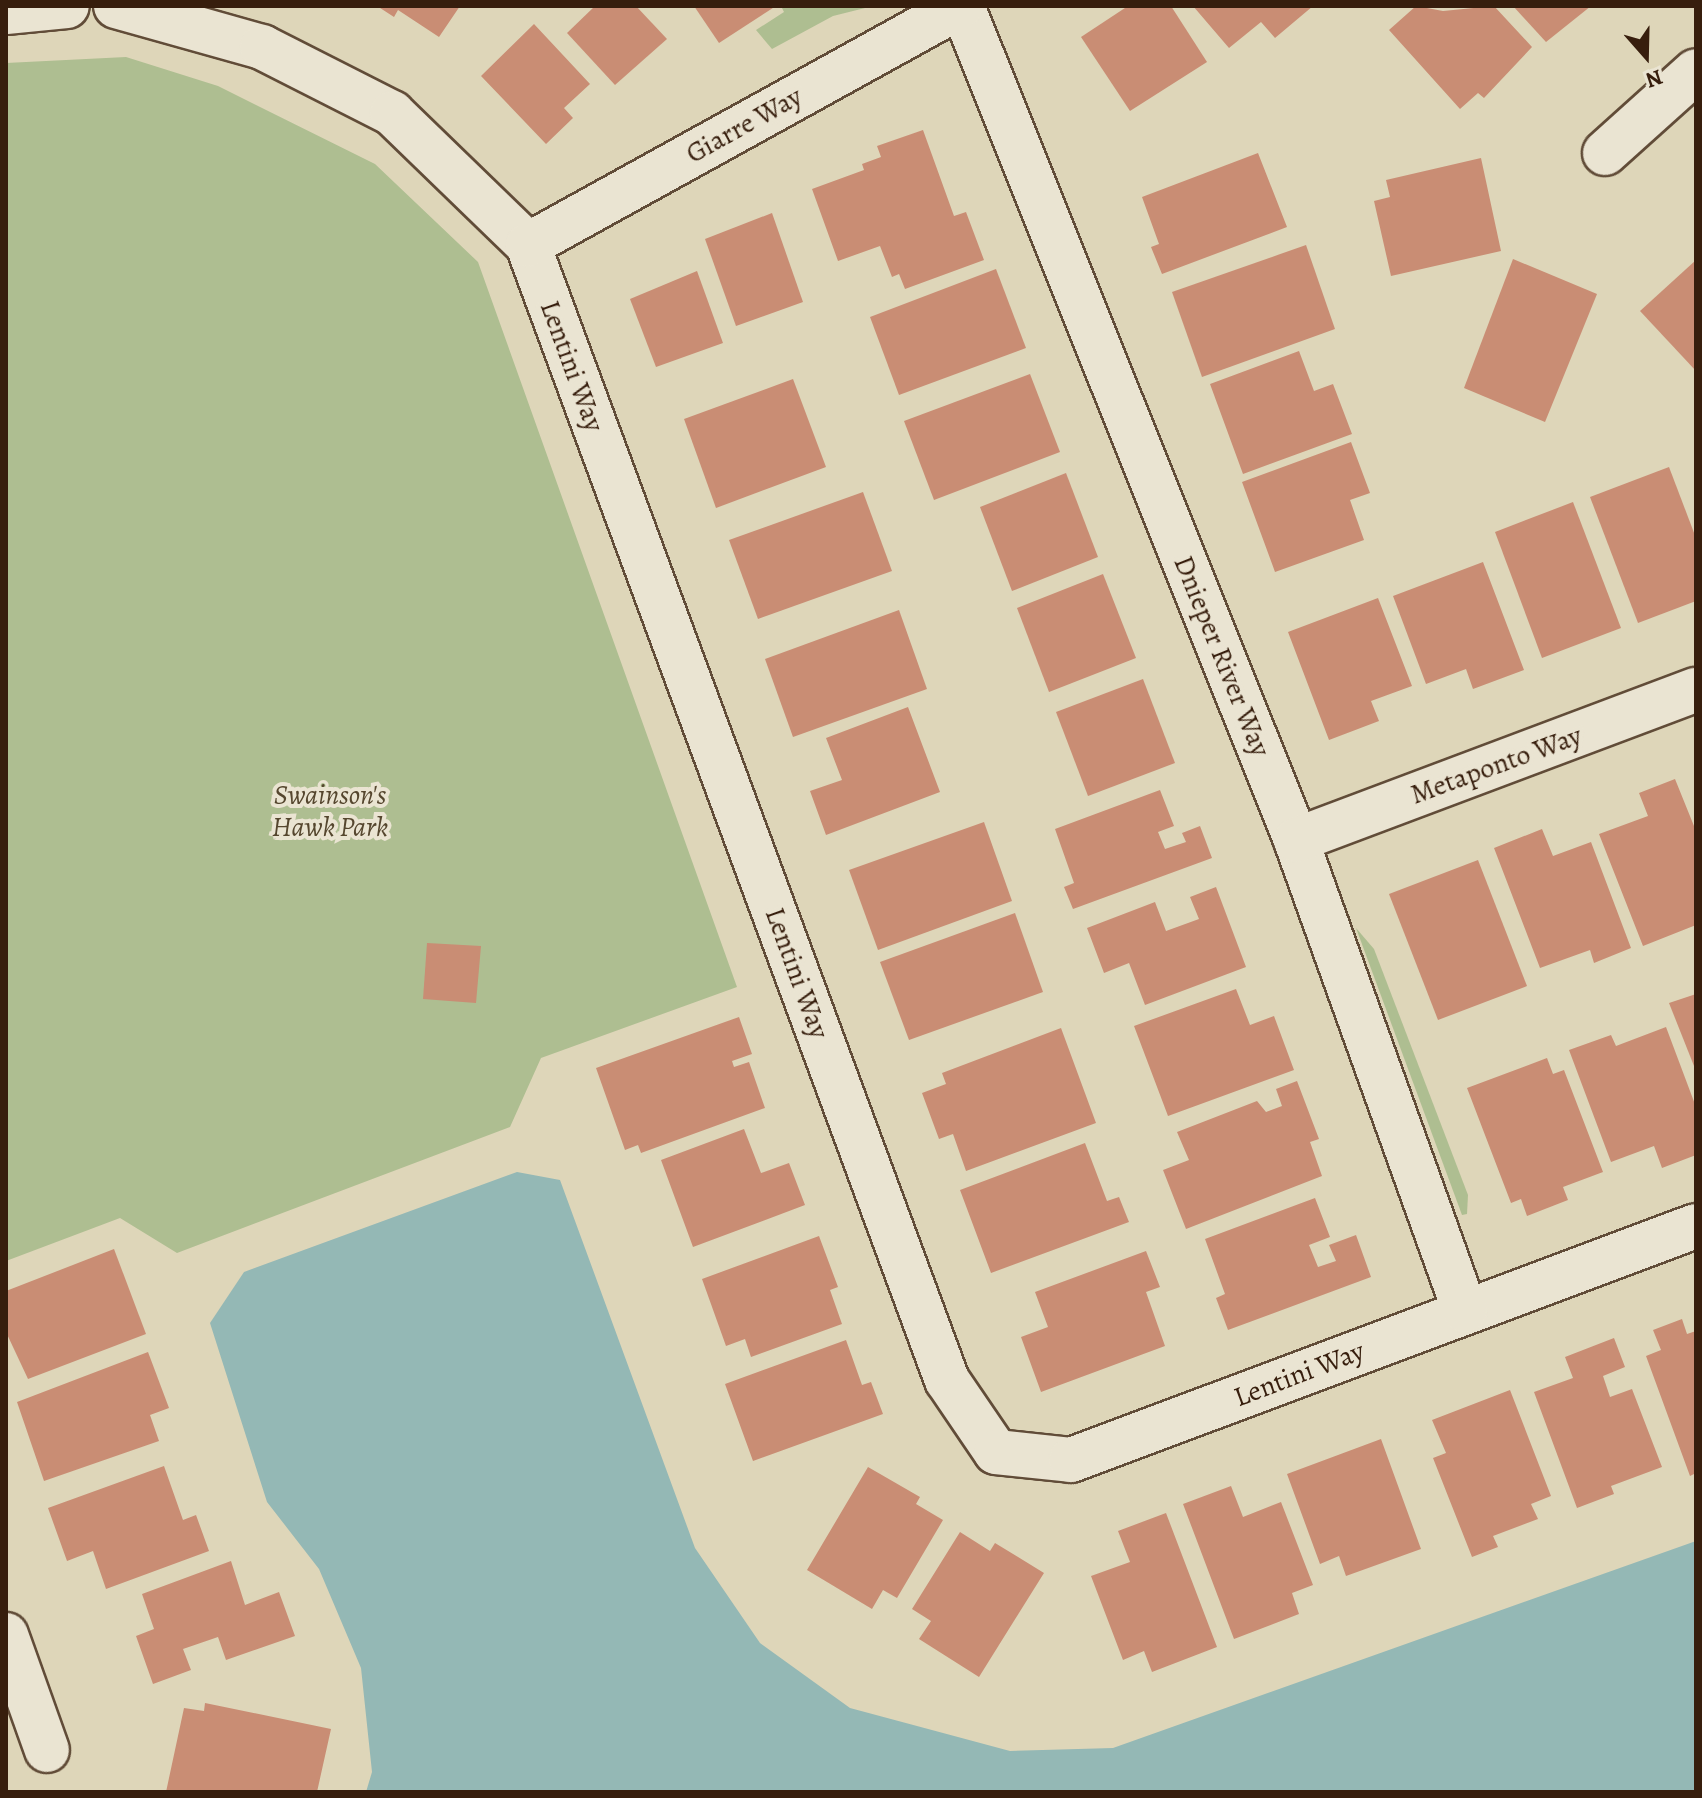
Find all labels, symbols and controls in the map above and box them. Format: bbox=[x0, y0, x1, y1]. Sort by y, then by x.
north arrow bbox=[1606, 16, 1686, 96]
text: N bbox=[1642, 62, 1667, 95]
street label: Giarre Way bbox=[680, 79, 808, 171]
street label: Lentini Way bbox=[533, 296, 611, 436]
street label: Dnieper River Way bbox=[1166, 551, 1278, 761]
street label: Metaponto Way bbox=[1406, 718, 1586, 812]
park label: Swainson's Hawk Park bbox=[272, 778, 388, 844]
street label: Lentini Way bbox=[758, 903, 836, 1043]
street label: Lentini Way bbox=[1229, 1334, 1369, 1414]

